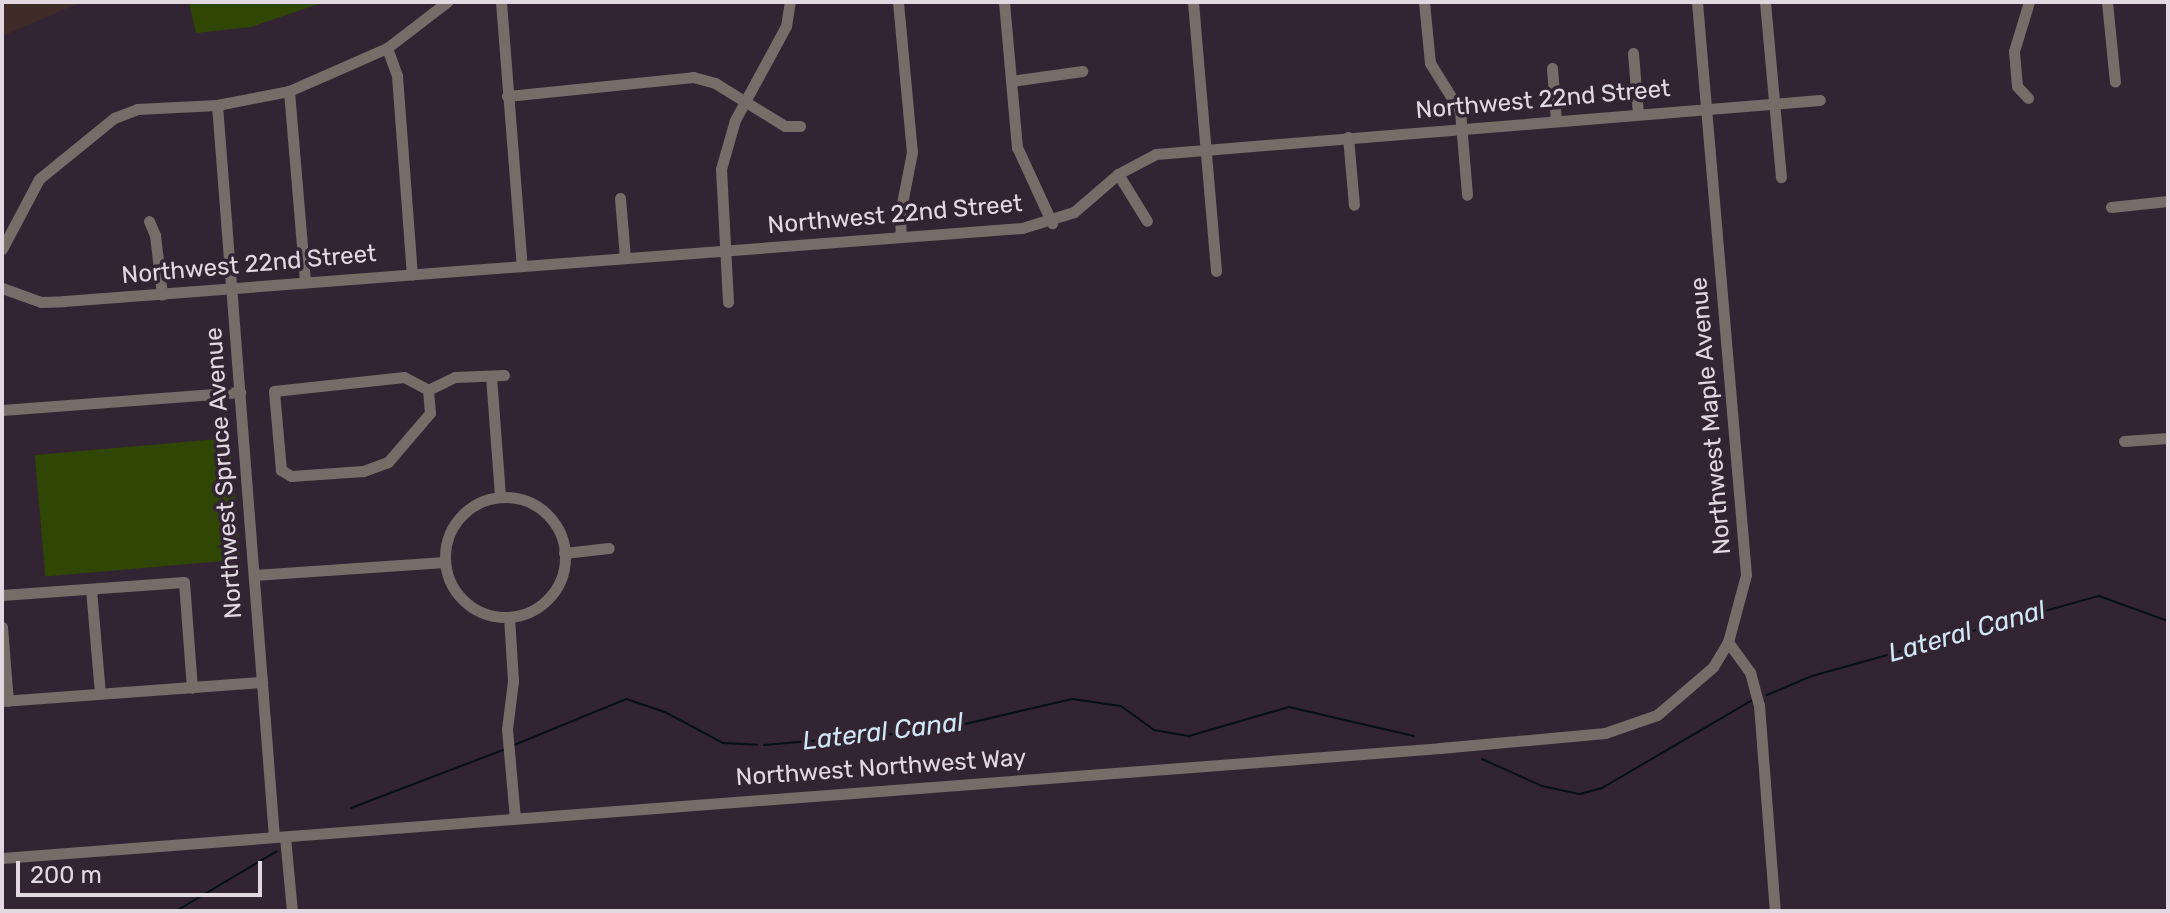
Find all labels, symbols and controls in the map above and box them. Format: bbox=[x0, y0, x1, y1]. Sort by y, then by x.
street label: Northwest 22nd Street bbox=[1414, 75, 1672, 125]
street label: Northwest 22nd Street bbox=[766, 190, 1024, 240]
street label: Northwest 22nd Street bbox=[120, 240, 378, 290]
street label: Northwest Maple Avenue bbox=[1684, 276, 1738, 556]
street label: Northwest Spruce Avenue bbox=[199, 326, 249, 620]
water label: Lateral Canal bbox=[1885, 595, 2049, 669]
water label: Lateral Canal bbox=[801, 707, 965, 757]
street label: Northwest Northwest Way bbox=[735, 743, 1027, 793]
scale bar bbox=[20, 845, 266, 895]
text: 200 m bbox=[30, 861, 102, 889]

